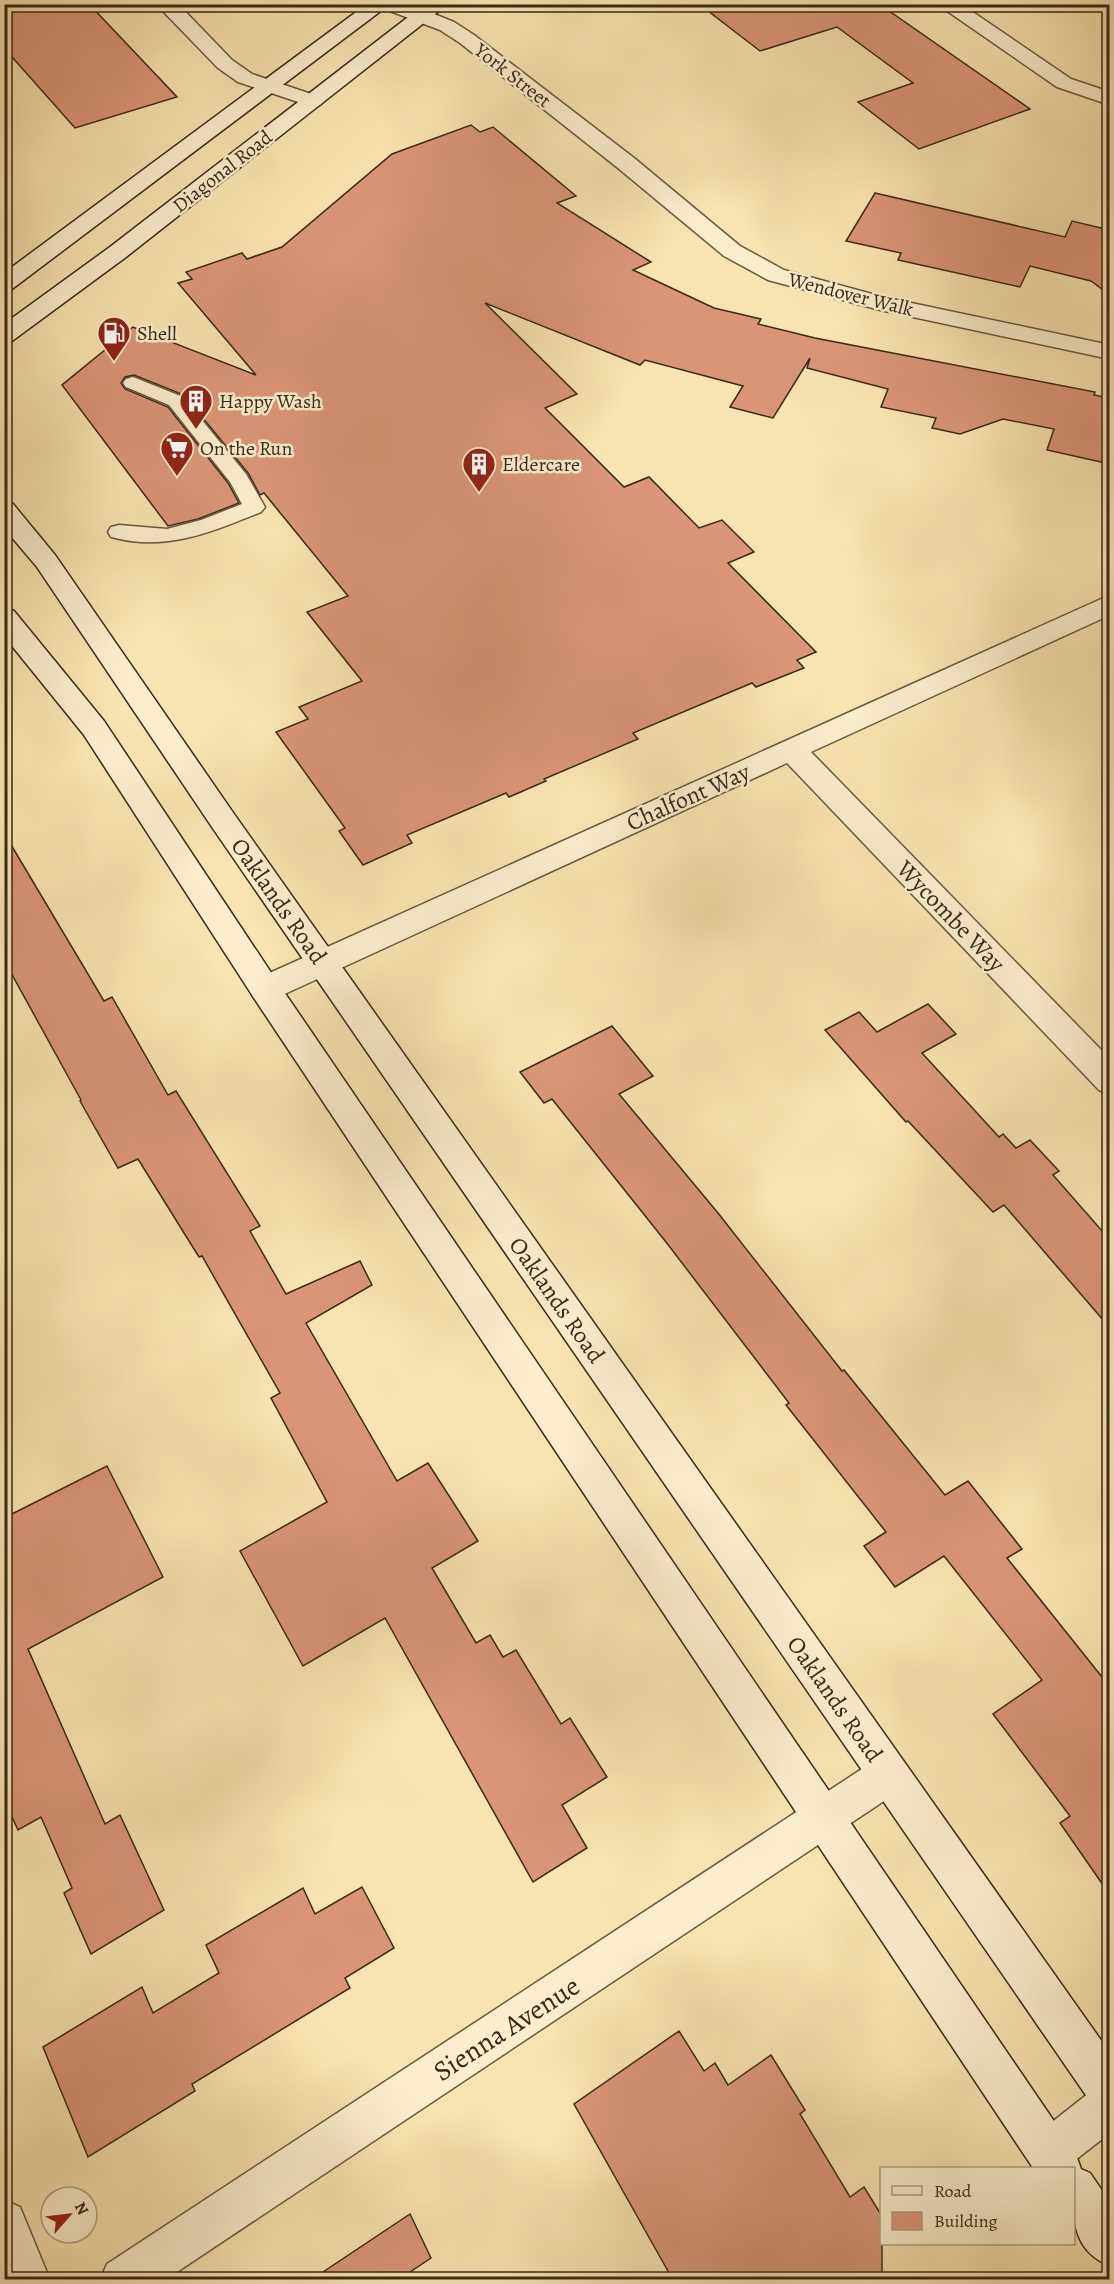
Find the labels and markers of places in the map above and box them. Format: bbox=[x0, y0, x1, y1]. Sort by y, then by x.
fuel station icon: Shell bbox=[96, 315, 132, 362]
place label: Shell bbox=[137, 320, 177, 347]
building icon: Happy Wash bbox=[178, 383, 214, 430]
place label: Happy Wash bbox=[219, 388, 322, 415]
supermarket icon: On the Run bbox=[159, 430, 195, 477]
place label: On the Run bbox=[200, 435, 292, 462]
building icon: Eldercare bbox=[461, 446, 497, 493]
place label: Eldercare bbox=[502, 451, 580, 478]

